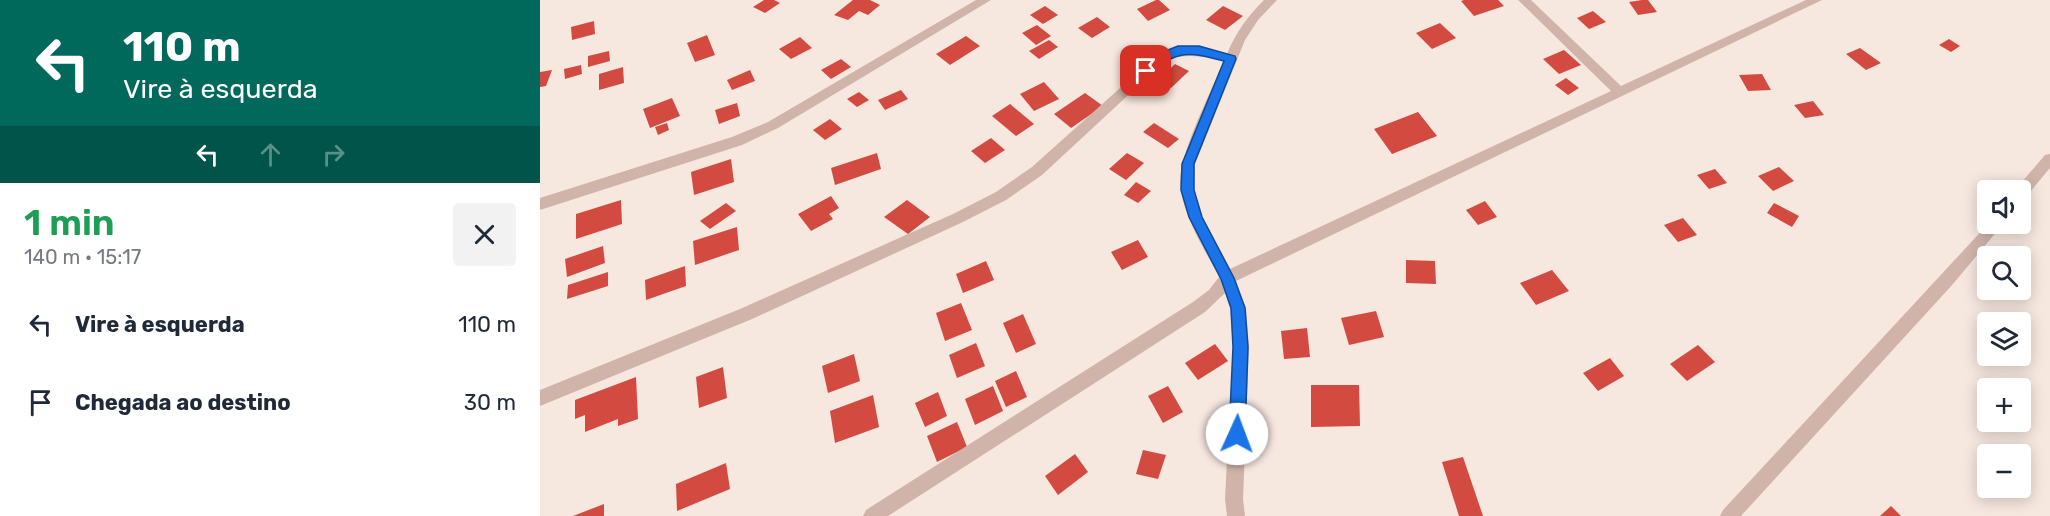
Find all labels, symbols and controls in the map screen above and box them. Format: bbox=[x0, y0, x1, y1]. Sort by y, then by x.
text: 110 m bbox=[123, 22, 241, 72]
icon: left bbox=[24, 24, 102, 102]
pin bbox=[1120, 45, 1171, 96]
icon: arrive bbox=[1129, 54, 1162, 87]
text: Vire à esquerda bbox=[123, 73, 318, 105]
icon: left bbox=[191, 138, 224, 171]
icon: ahead bbox=[254, 138, 287, 171]
icon: right bbox=[317, 138, 350, 171]
map controls bbox=[1977, 180, 2031, 498]
button: sound bbox=[1977, 180, 2031, 234]
text: 1 min bbox=[24, 201, 115, 244]
button: close bbox=[453, 203, 516, 266]
text: 140 m · 15:17 bbox=[24, 245, 141, 269]
button: search bbox=[1977, 246, 2031, 300]
icon: left bbox=[24, 308, 57, 341]
text: Vire à esquerda bbox=[75, 311, 245, 338]
text: 110 m bbox=[458, 311, 516, 338]
button: layers bbox=[1977, 312, 2031, 366]
button: + bbox=[1977, 378, 2031, 432]
icon: arrive bbox=[24, 386, 57, 419]
text: Chegada ao destino bbox=[75, 389, 291, 416]
text: 30 m bbox=[464, 389, 516, 416]
position arrow bbox=[1205, 402, 1269, 466]
button: − bbox=[1977, 444, 2031, 498]

